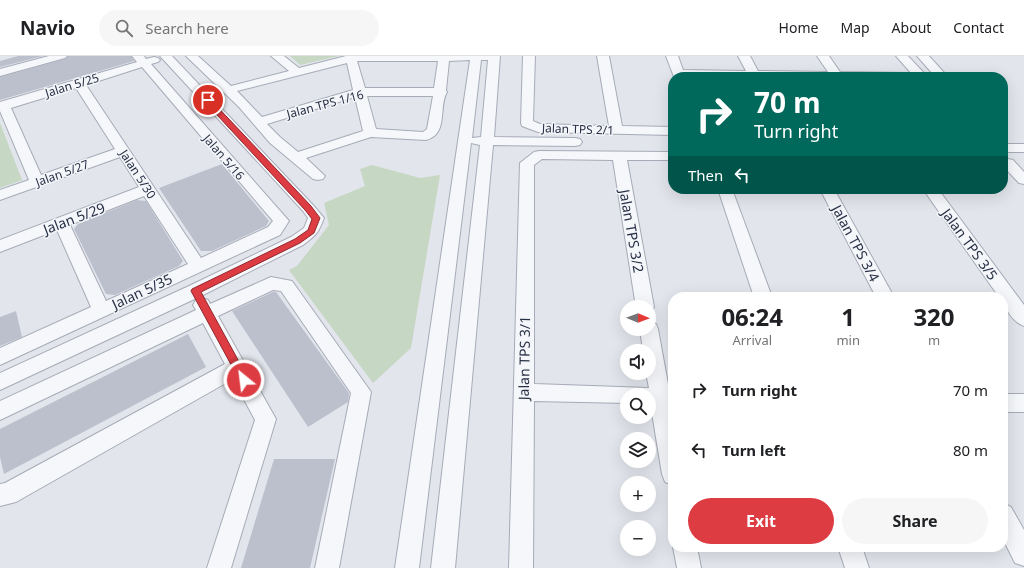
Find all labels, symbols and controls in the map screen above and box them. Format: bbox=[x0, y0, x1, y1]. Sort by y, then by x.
search box bbox=[99, 10, 379, 46]
text: Navio bbox=[20, 15, 75, 41]
icon: search bbox=[113, 17, 135, 39]
text: Search here bbox=[145, 18, 229, 38]
text: Home bbox=[779, 18, 818, 37]
text: Map bbox=[840, 18, 870, 37]
text: About bbox=[892, 18, 931, 37]
text: Contact bbox=[953, 18, 1004, 37]
street label: Jalan 5/25 bbox=[42, 69, 101, 102]
pin bbox=[191, 83, 225, 117]
text: 70 m bbox=[754, 83, 821, 121]
street label: Jalan TPS 1/16 bbox=[284, 86, 366, 123]
icon: right bbox=[688, 88, 740, 140]
icon: arrive bbox=[197, 89, 219, 111]
street label: Jalan TPS 2/1 bbox=[541, 119, 614, 139]
text: Turn right bbox=[754, 119, 838, 143]
street label: Jalan 5/16 bbox=[199, 130, 249, 184]
street label: Jalan 5/30 bbox=[115, 145, 160, 202]
street label: Jalan 5/27 bbox=[32, 155, 91, 191]
icon: left bbox=[731, 164, 753, 186]
text: Then bbox=[688, 165, 723, 185]
street label: Jalan TPS 3/2 bbox=[615, 186, 649, 274]
street label: Jalan 5/29 bbox=[39, 198, 108, 239]
street label: Jalan TPS 3/4 bbox=[827, 200, 884, 285]
street label: Jalan TPS 3/5 bbox=[936, 203, 1002, 284]
street label: Jalan 5/35 bbox=[107, 269, 175, 314]
north arrow bbox=[620, 300, 656, 336]
map controls bbox=[620, 300, 656, 556]
text: 06:24 bbox=[721, 300, 783, 333]
text: 1 bbox=[841, 300, 855, 333]
text: 320 bbox=[913, 300, 955, 333]
street label: Jalan TPS 3/1 bbox=[514, 316, 534, 402]
text: Arrival bbox=[732, 331, 772, 349]
text: min bbox=[836, 331, 860, 349]
text: m bbox=[928, 331, 940, 349]
button: sound bbox=[620, 344, 656, 380]
position arrow bbox=[223, 359, 265, 401]
icon: right bbox=[688, 379, 710, 401]
text: Turn right bbox=[722, 380, 797, 400]
text: 70 m bbox=[953, 380, 988, 400]
button: search bbox=[620, 388, 656, 424]
button: layers bbox=[620, 432, 656, 468]
icon: left bbox=[688, 439, 710, 461]
text: Turn left bbox=[722, 440, 786, 460]
text: 80 m bbox=[953, 440, 988, 460]
button: + bbox=[620, 476, 656, 512]
button: Exit bbox=[688, 498, 834, 544]
button: Share bbox=[842, 498, 988, 544]
button: − bbox=[620, 520, 656, 556]

